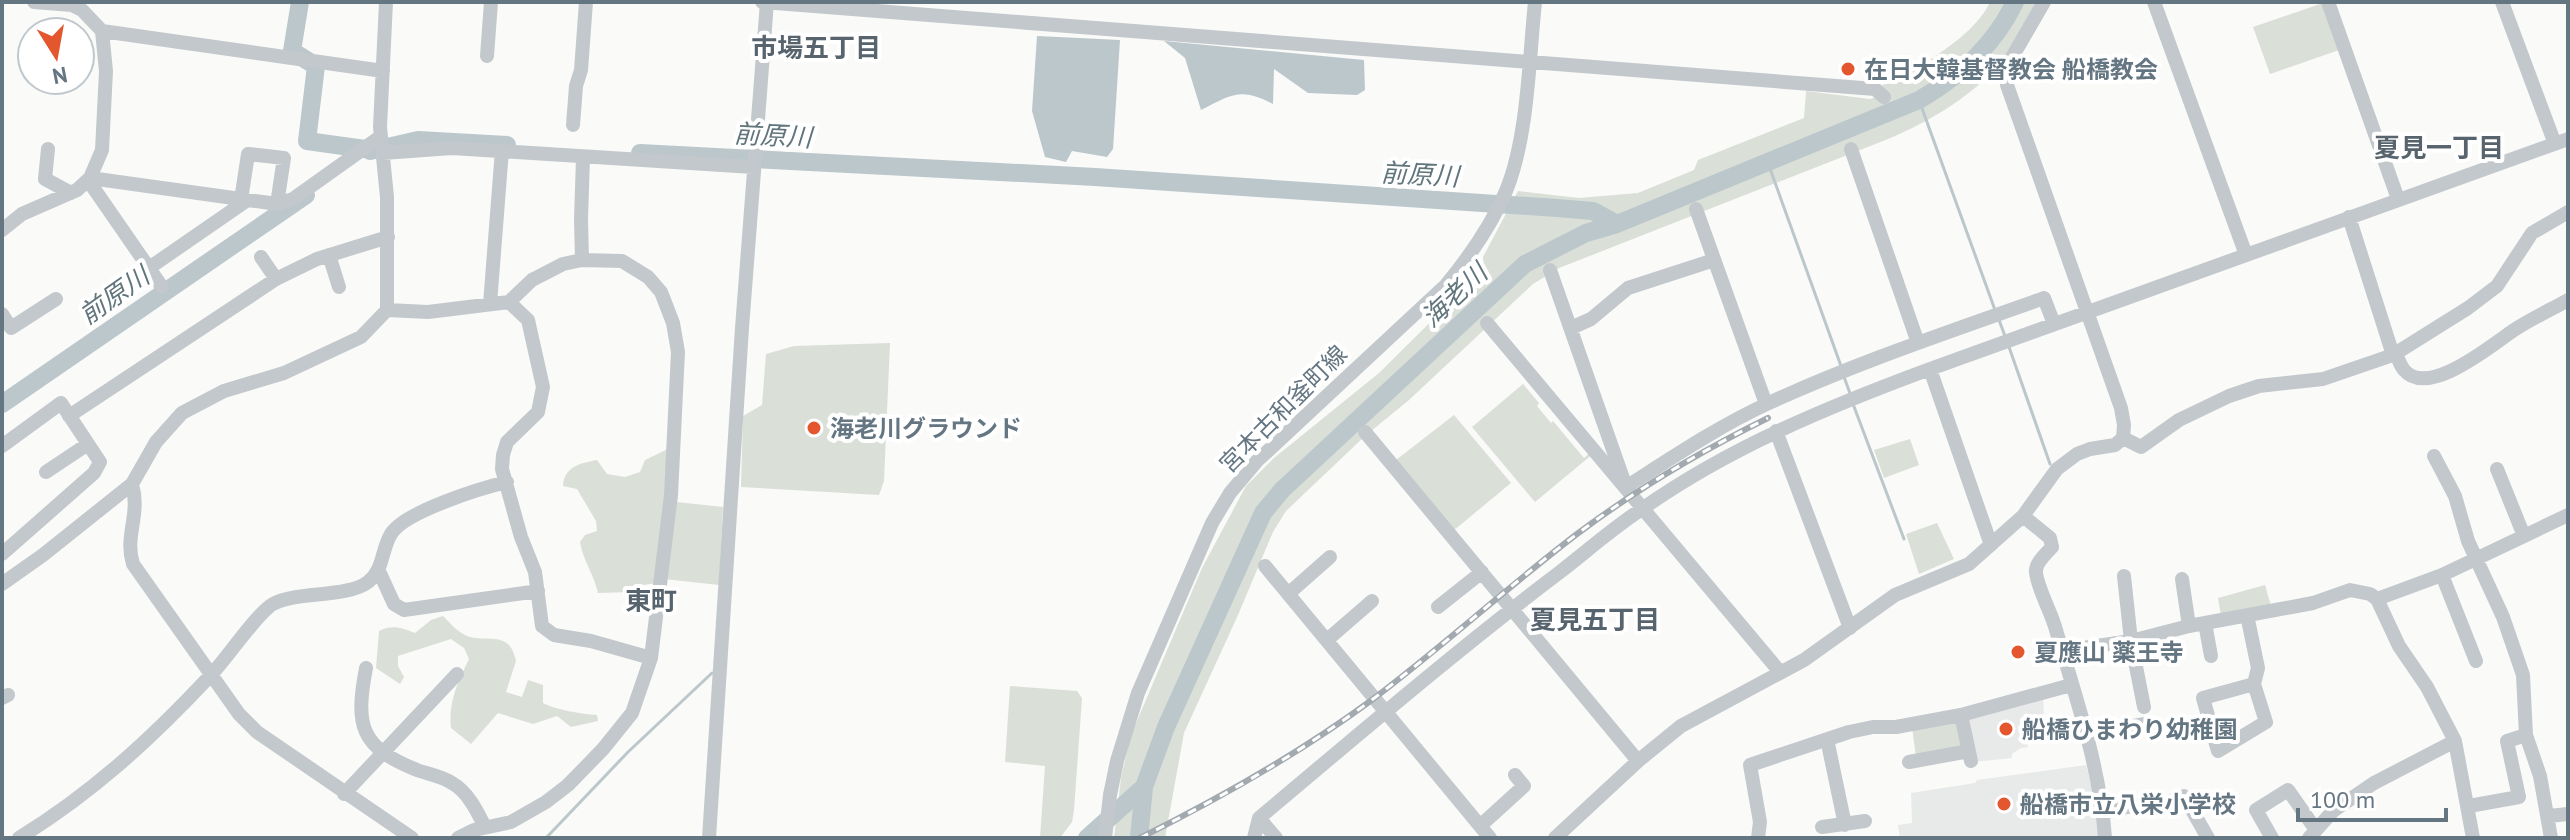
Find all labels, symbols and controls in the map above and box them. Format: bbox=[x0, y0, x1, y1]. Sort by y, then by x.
north arrow bbox=[16, 16, 96, 96]
district label: 市場五丁目 bbox=[751, 31, 881, 64]
place label: 在日大韓基督教会 船橋教会 bbox=[1864, 54, 2158, 85]
marker: 在日大韓基督教会 船橋教会 bbox=[1839, 60, 1857, 78]
text: N bbox=[50, 61, 70, 91]
water label: 前原川 bbox=[733, 116, 816, 154]
district label: 夏見一丁目 bbox=[2374, 131, 2504, 164]
water label: 前原川 bbox=[1380, 155, 1463, 193]
water label: 海老川 bbox=[1414, 254, 1496, 334]
water label: 前原川 bbox=[73, 257, 158, 331]
street label: 宮本古和釜町線 bbox=[1213, 339, 1353, 479]
place label: 海老川グラウンド bbox=[830, 413, 1022, 444]
marker: 海老川グラウンド bbox=[805, 419, 823, 437]
district label: 東町 bbox=[625, 584, 677, 617]
district label: 夏見五丁目 bbox=[1530, 603, 1660, 636]
place label: 夏應山 薬王寺 bbox=[2034, 637, 2184, 668]
marker: 夏應山 薬王寺 bbox=[2009, 643, 2027, 661]
place label: 船橋ひまわり幼稚園 bbox=[2022, 714, 2238, 745]
marker: 船橋ひまわり幼稚園 bbox=[1997, 720, 2015, 738]
scale bar bbox=[2298, 772, 2446, 822]
text: 100 m bbox=[2310, 784, 2375, 815]
place label: 船橋市立八栄小学校 bbox=[2020, 789, 2236, 820]
marker: 船橋市立八栄小学校 bbox=[1995, 795, 2013, 813]

